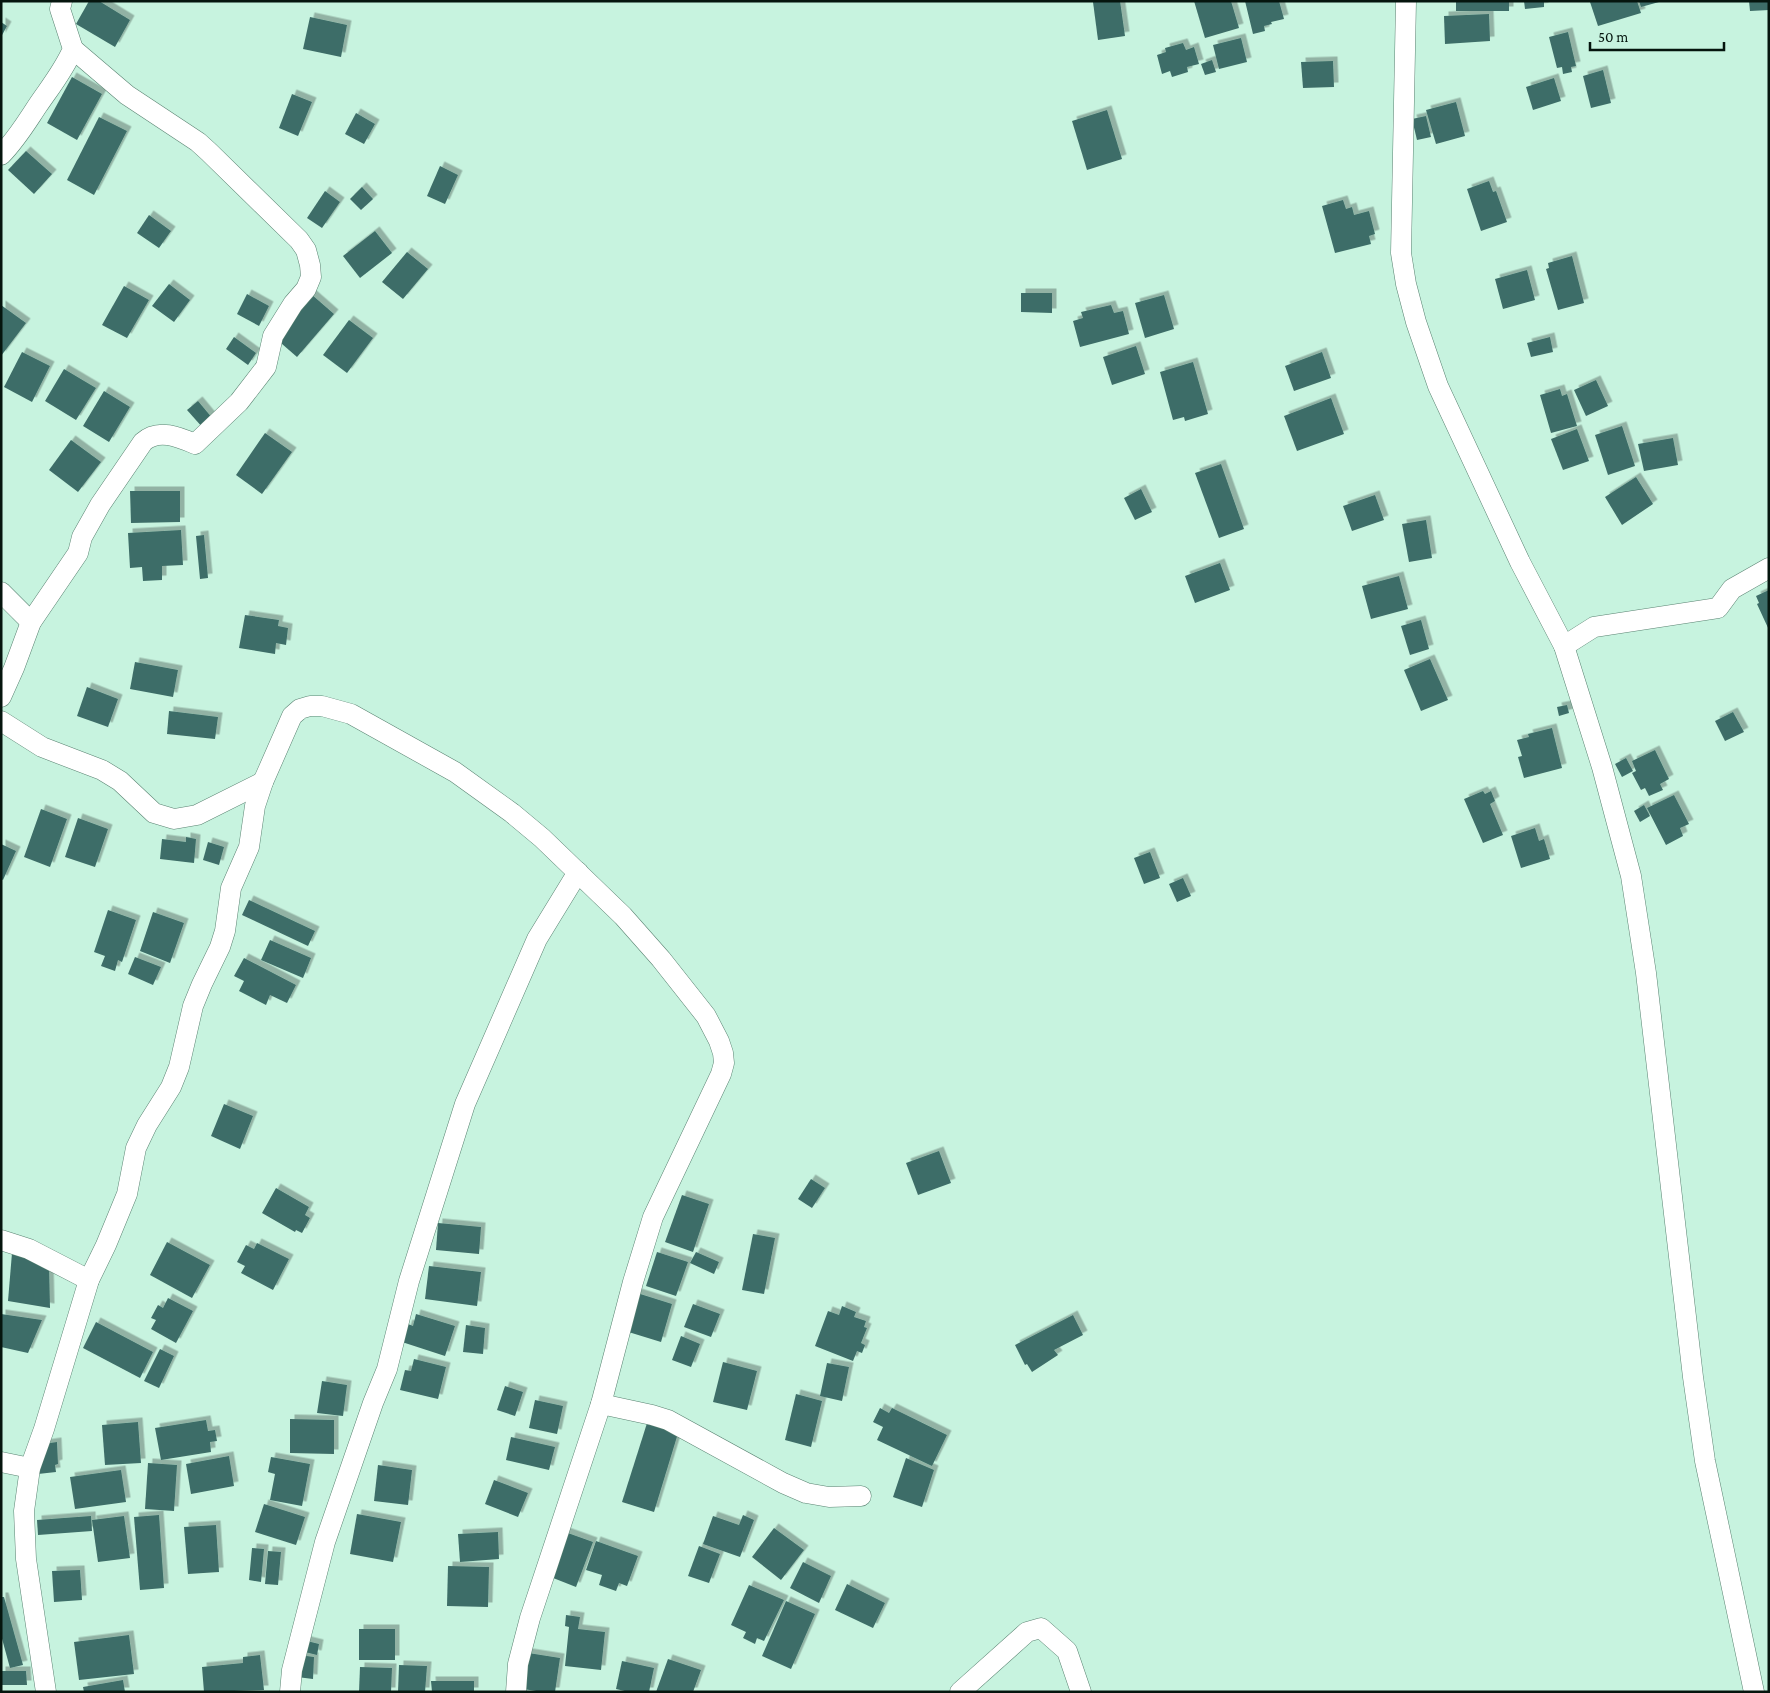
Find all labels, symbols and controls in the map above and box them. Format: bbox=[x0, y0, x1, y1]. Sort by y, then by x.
scale bar bbox=[1590, 20, 1724, 52]
text: 50 m bbox=[1598, 29, 1628, 45]

